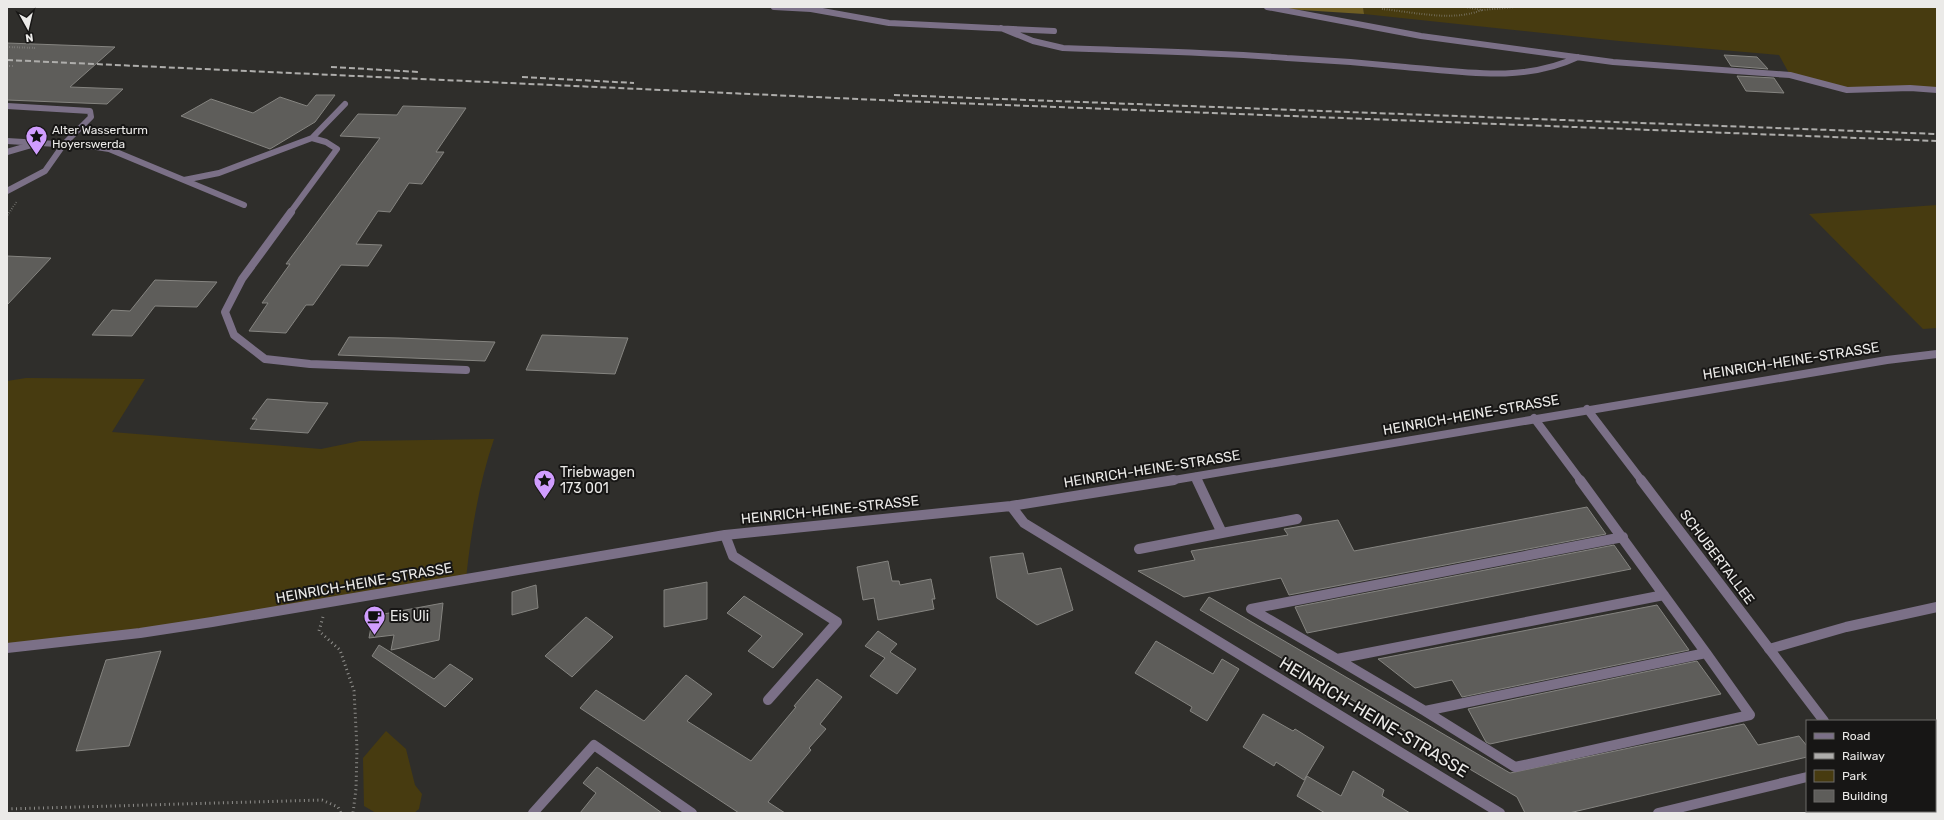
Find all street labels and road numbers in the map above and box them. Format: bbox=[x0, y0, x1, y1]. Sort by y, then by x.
street label: HEINRICH-HEINE-STRASSE bbox=[1701, 339, 1881, 383]
street label: HEINRICH-HEINE-STRASSE bbox=[1381, 391, 1561, 439]
street label: HEINRICH-HEINE-STRASSE bbox=[1062, 447, 1242, 491]
street label: HEINRICH-HEINE-STRASSE bbox=[740, 492, 920, 528]
street label: SCHUBERTALLEE bbox=[1676, 506, 1758, 608]
street label: HEINRICH-HEINE-STRASSE bbox=[274, 559, 454, 607]
street label: HEINRICH-HEINE-STRASSE bbox=[1276, 653, 1472, 781]

